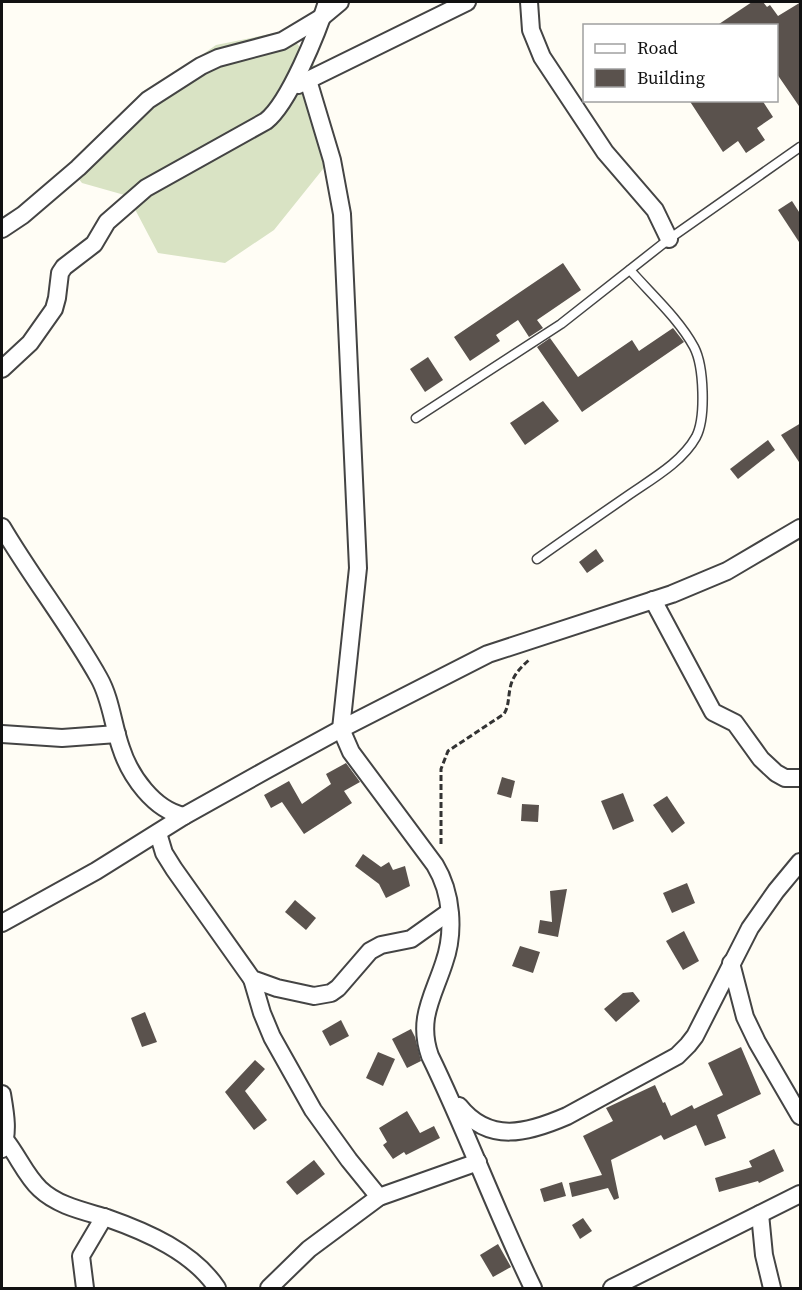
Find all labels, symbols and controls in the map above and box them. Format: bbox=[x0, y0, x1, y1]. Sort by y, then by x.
legend bbox=[583, 24, 778, 102]
text: Road bbox=[637, 35, 678, 60]
text: Building bbox=[637, 65, 705, 90]

